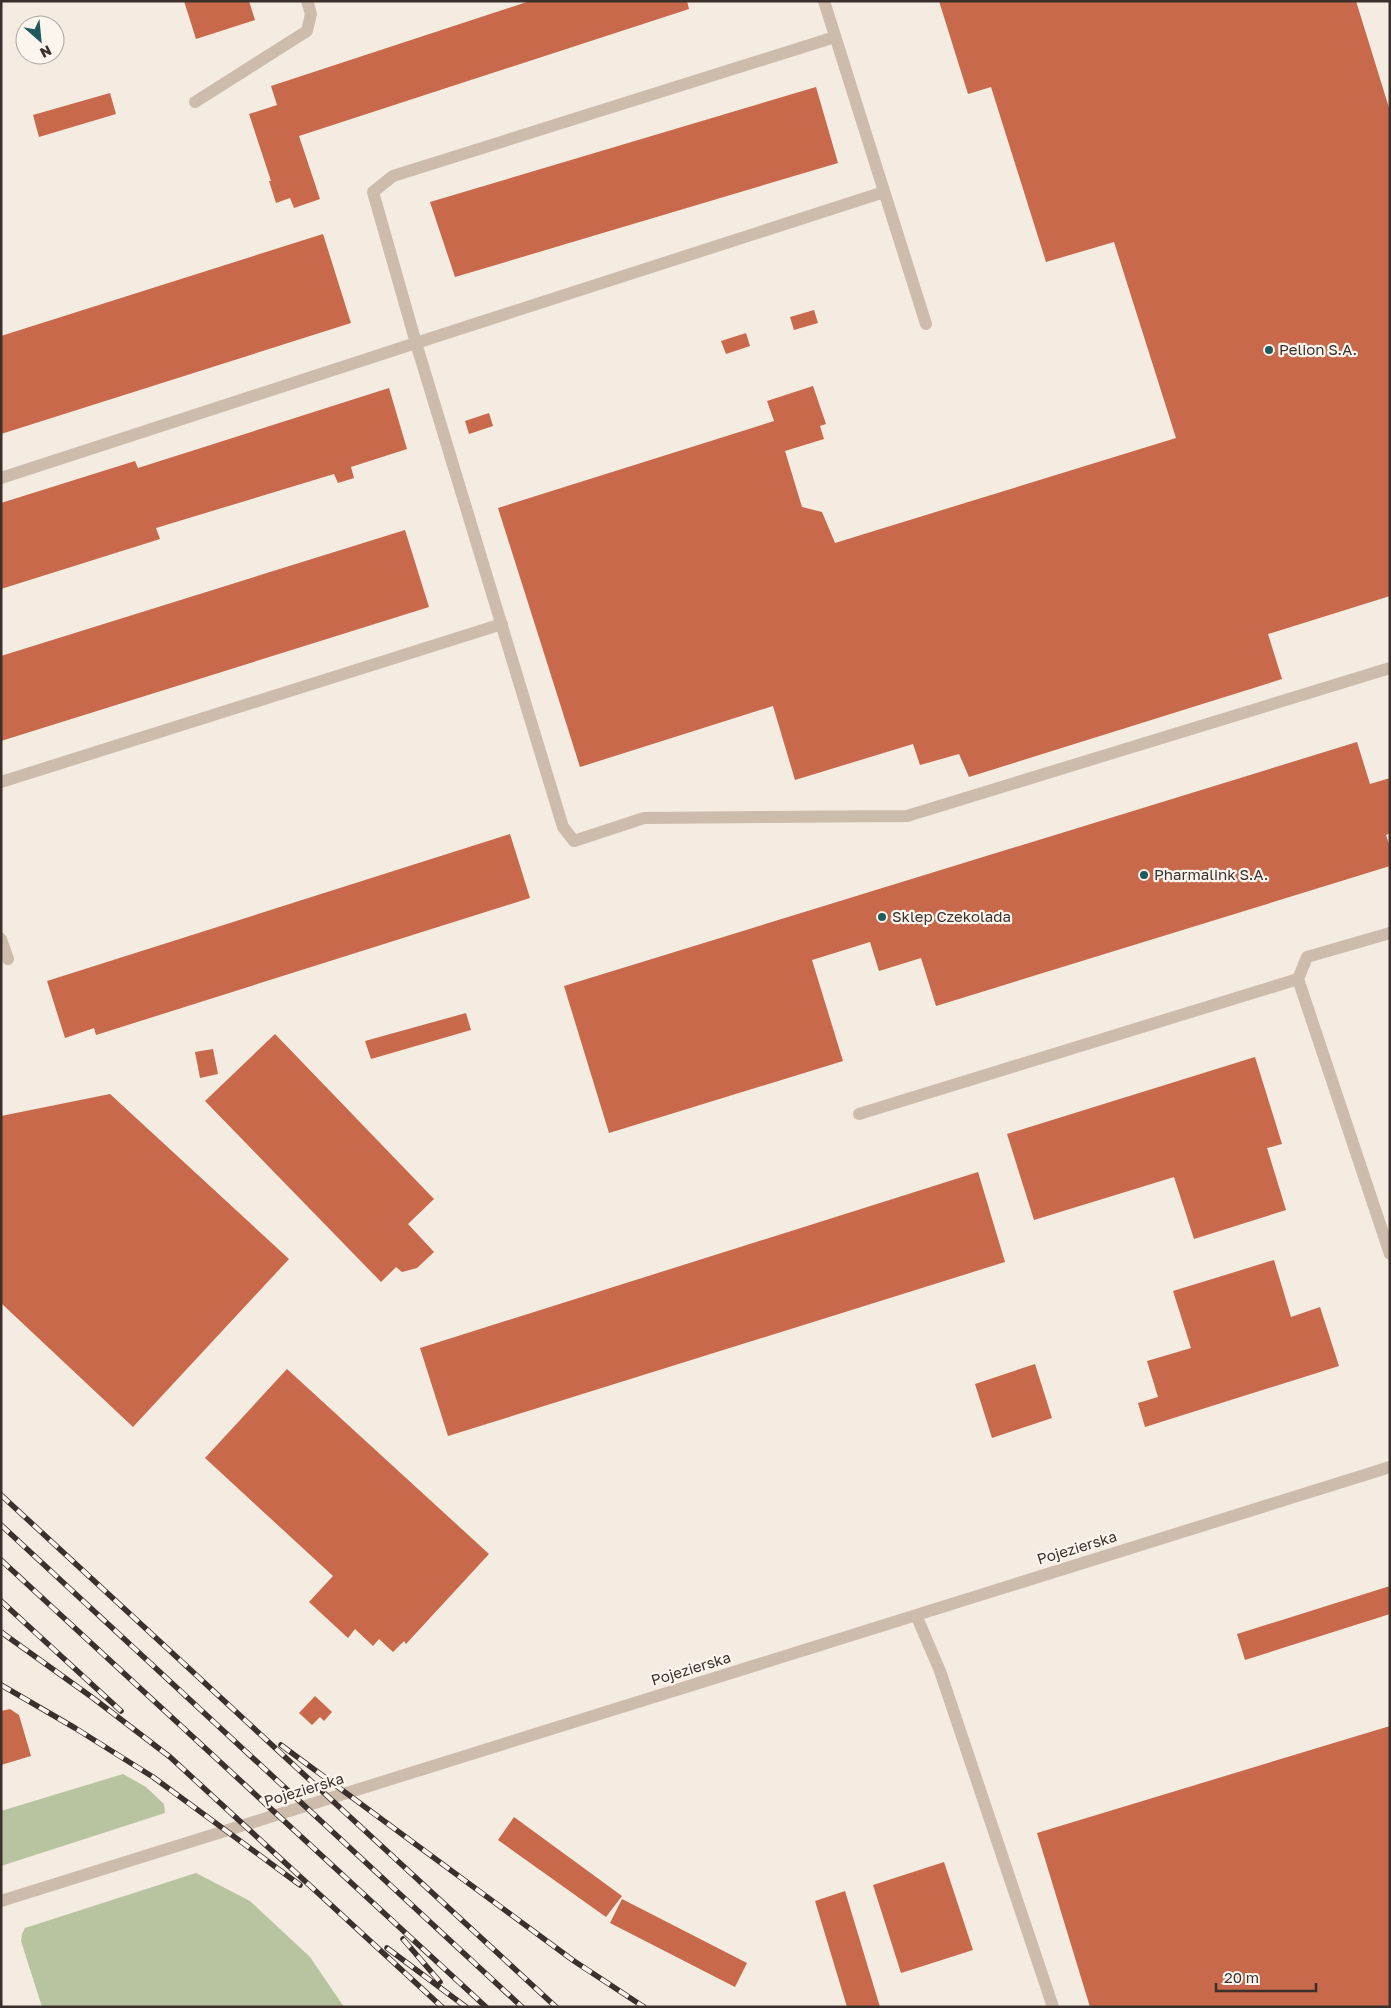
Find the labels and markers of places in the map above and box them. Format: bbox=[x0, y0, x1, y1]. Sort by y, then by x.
place label: Pelion S.A. bbox=[1279, 340, 1357, 358]
marker: Pelion S.A. bbox=[1263, 344, 1275, 356]
place label: Pharmalink S.A. bbox=[1154, 865, 1268, 883]
marker: Pharmalink S.A. bbox=[1138, 869, 1150, 881]
place label: Sklep Czekolada bbox=[892, 907, 1011, 925]
marker: Sklep Czekolada bbox=[876, 911, 888, 923]

